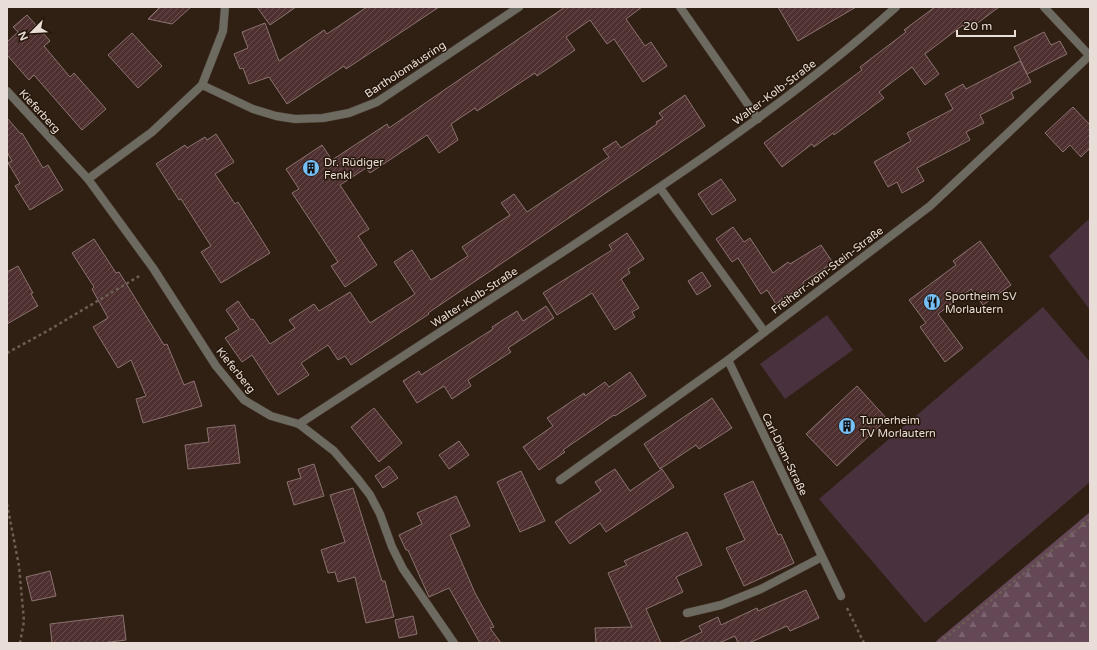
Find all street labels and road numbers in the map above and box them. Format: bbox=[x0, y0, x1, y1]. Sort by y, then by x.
street label: Bartholomäusring bbox=[362, 38, 448, 100]
street label: Walter-Kolb-Straße bbox=[730, 57, 818, 128]
street label: Kieferberg bbox=[16, 87, 63, 136]
street label: Freiherr-vom-Stein-Straße bbox=[769, 224, 886, 317]
street label: Walter-Kolb-Straße bbox=[428, 265, 520, 330]
street label: Kieferberg bbox=[213, 345, 258, 396]
street label: Carl-Diem-Straße bbox=[759, 411, 810, 498]

